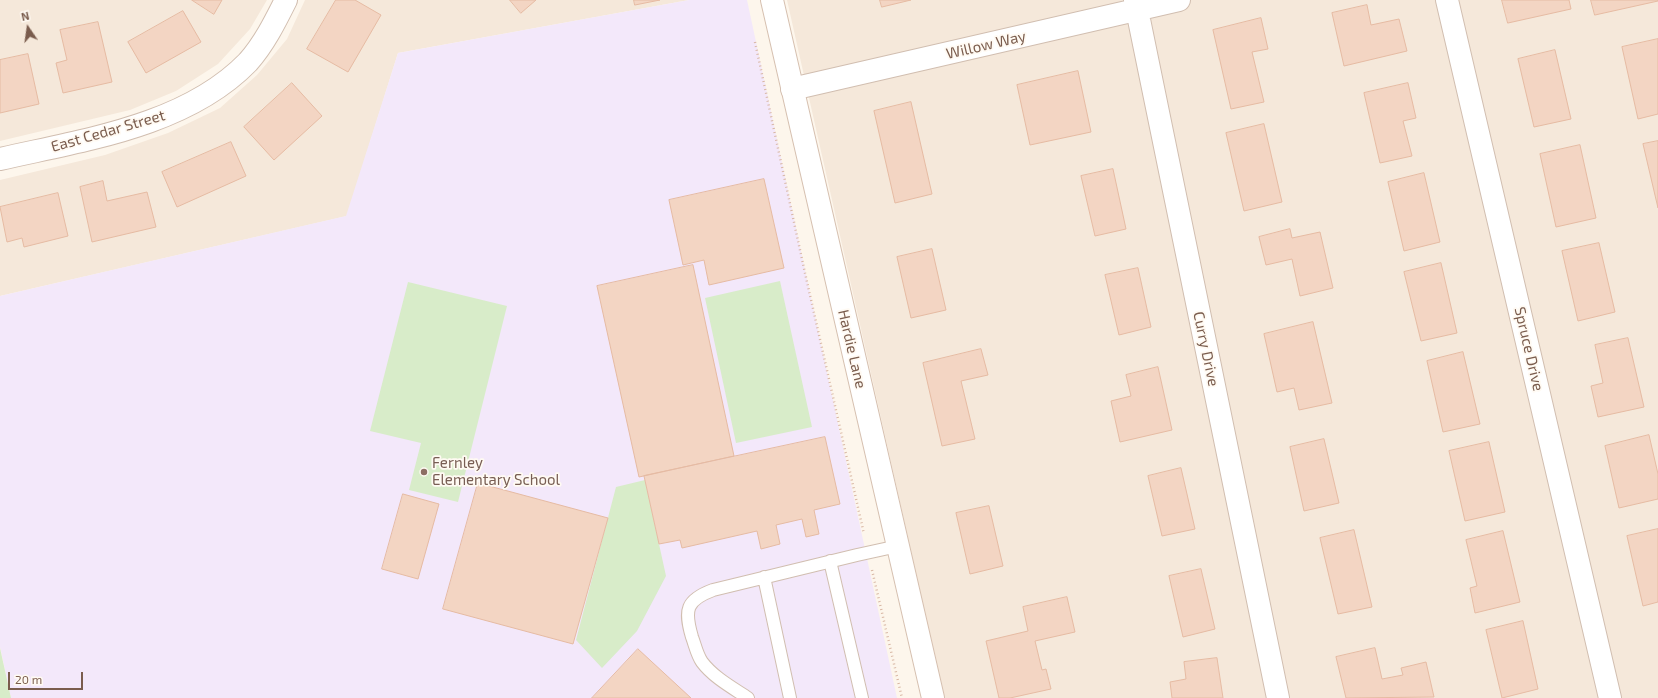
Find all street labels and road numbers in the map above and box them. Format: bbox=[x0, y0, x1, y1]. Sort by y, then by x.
street label: Willow Way bbox=[944, 27, 1028, 63]
street label: East Cedar Street bbox=[49, 106, 167, 156]
street label: Spruce Drive bbox=[1511, 305, 1547, 393]
street label: Hardie Lane bbox=[834, 308, 870, 390]
street label: Curry Drive bbox=[1189, 310, 1223, 388]

